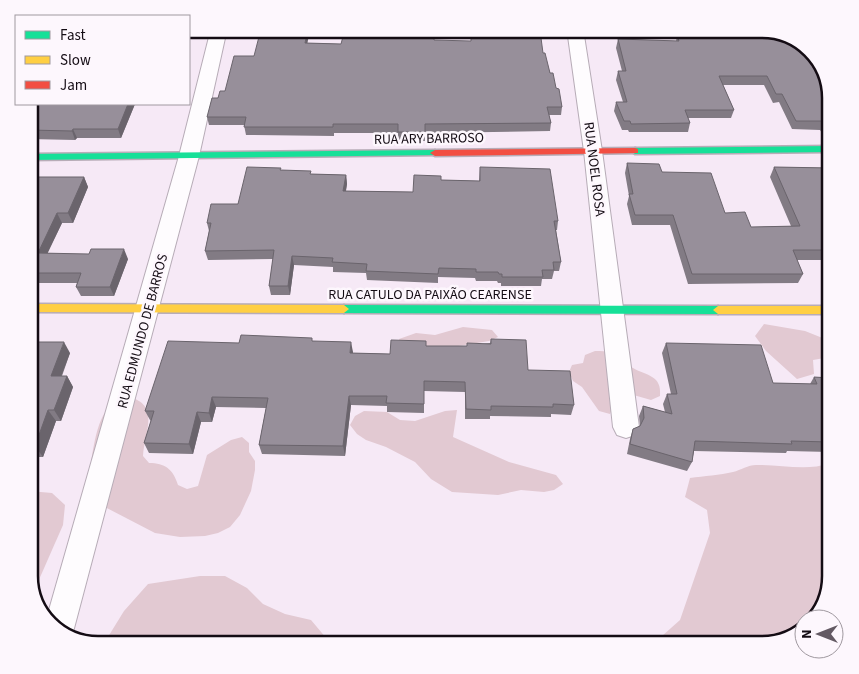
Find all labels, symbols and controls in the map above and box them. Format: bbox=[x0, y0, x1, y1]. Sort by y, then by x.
legend bbox=[15, 15, 190, 105]
text: Fast bbox=[60, 25, 86, 46]
text: Slow bbox=[60, 50, 91, 71]
text: Jam bbox=[60, 75, 87, 96]
street label: RUA NOEL ROSA bbox=[578, 121, 610, 218]
street label: RUA ARY BARROSO bbox=[374, 128, 484, 150]
street label: RUA EDMUNDO DE BARROS bbox=[113, 252, 173, 411]
street label: RUA CATULO DA PAIXÃO CEARENSE bbox=[328, 285, 532, 305]
north arrow bbox=[794, 609, 844, 659]
text: N bbox=[797, 629, 817, 639]

